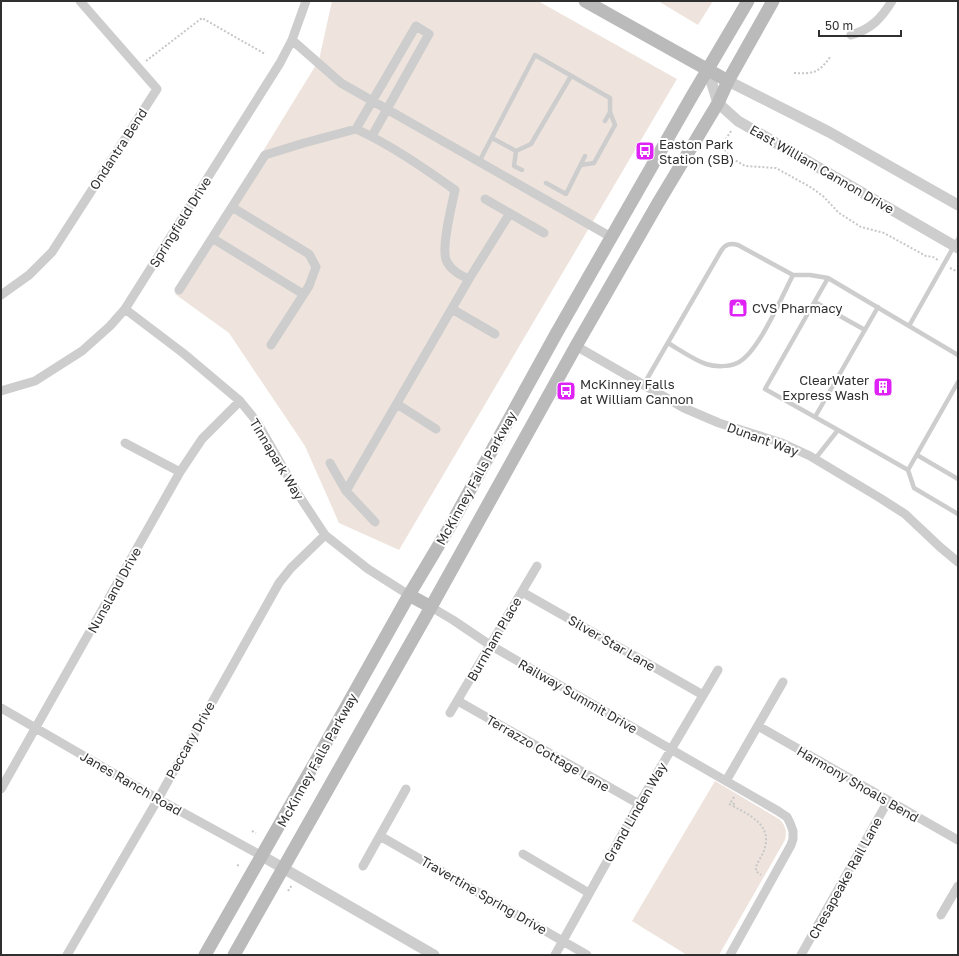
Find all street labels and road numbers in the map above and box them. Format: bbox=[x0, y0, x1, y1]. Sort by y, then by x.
street label: Ondantra Bend bbox=[86, 105, 150, 193]
street label: East William Cannon Drive bbox=[747, 121, 897, 217]
street label: Springfield Drive bbox=[146, 174, 214, 270]
street label: McKinney Falls Parkway bbox=[432, 408, 520, 548]
street label: Tinnapark Way bbox=[246, 415, 308, 503]
street label: Dunant Way bbox=[725, 419, 802, 460]
street label: Nunsland Drive bbox=[84, 544, 144, 636]
street label: Burnham Place bbox=[463, 594, 525, 684]
street label: Silver Star Lane bbox=[566, 612, 658, 674]
street label: Railway Summit Drive bbox=[516, 655, 640, 737]
street label: McKinney Falls Parkway bbox=[273, 690, 361, 830]
street label: Peccary Drive bbox=[162, 699, 218, 781]
street label: Terrazzo Cottage Lane bbox=[484, 711, 612, 795]
street label: Harmony Shoals Bend bbox=[794, 743, 922, 825]
street label: Janes Ranch Road bbox=[77, 747, 185, 819]
street label: Grand Linden Way bbox=[600, 759, 670, 865]
street label: Chesapeake Rail Lane bbox=[805, 814, 885, 942]
street label: Travertine Spring Drive bbox=[418, 852, 550, 938]

